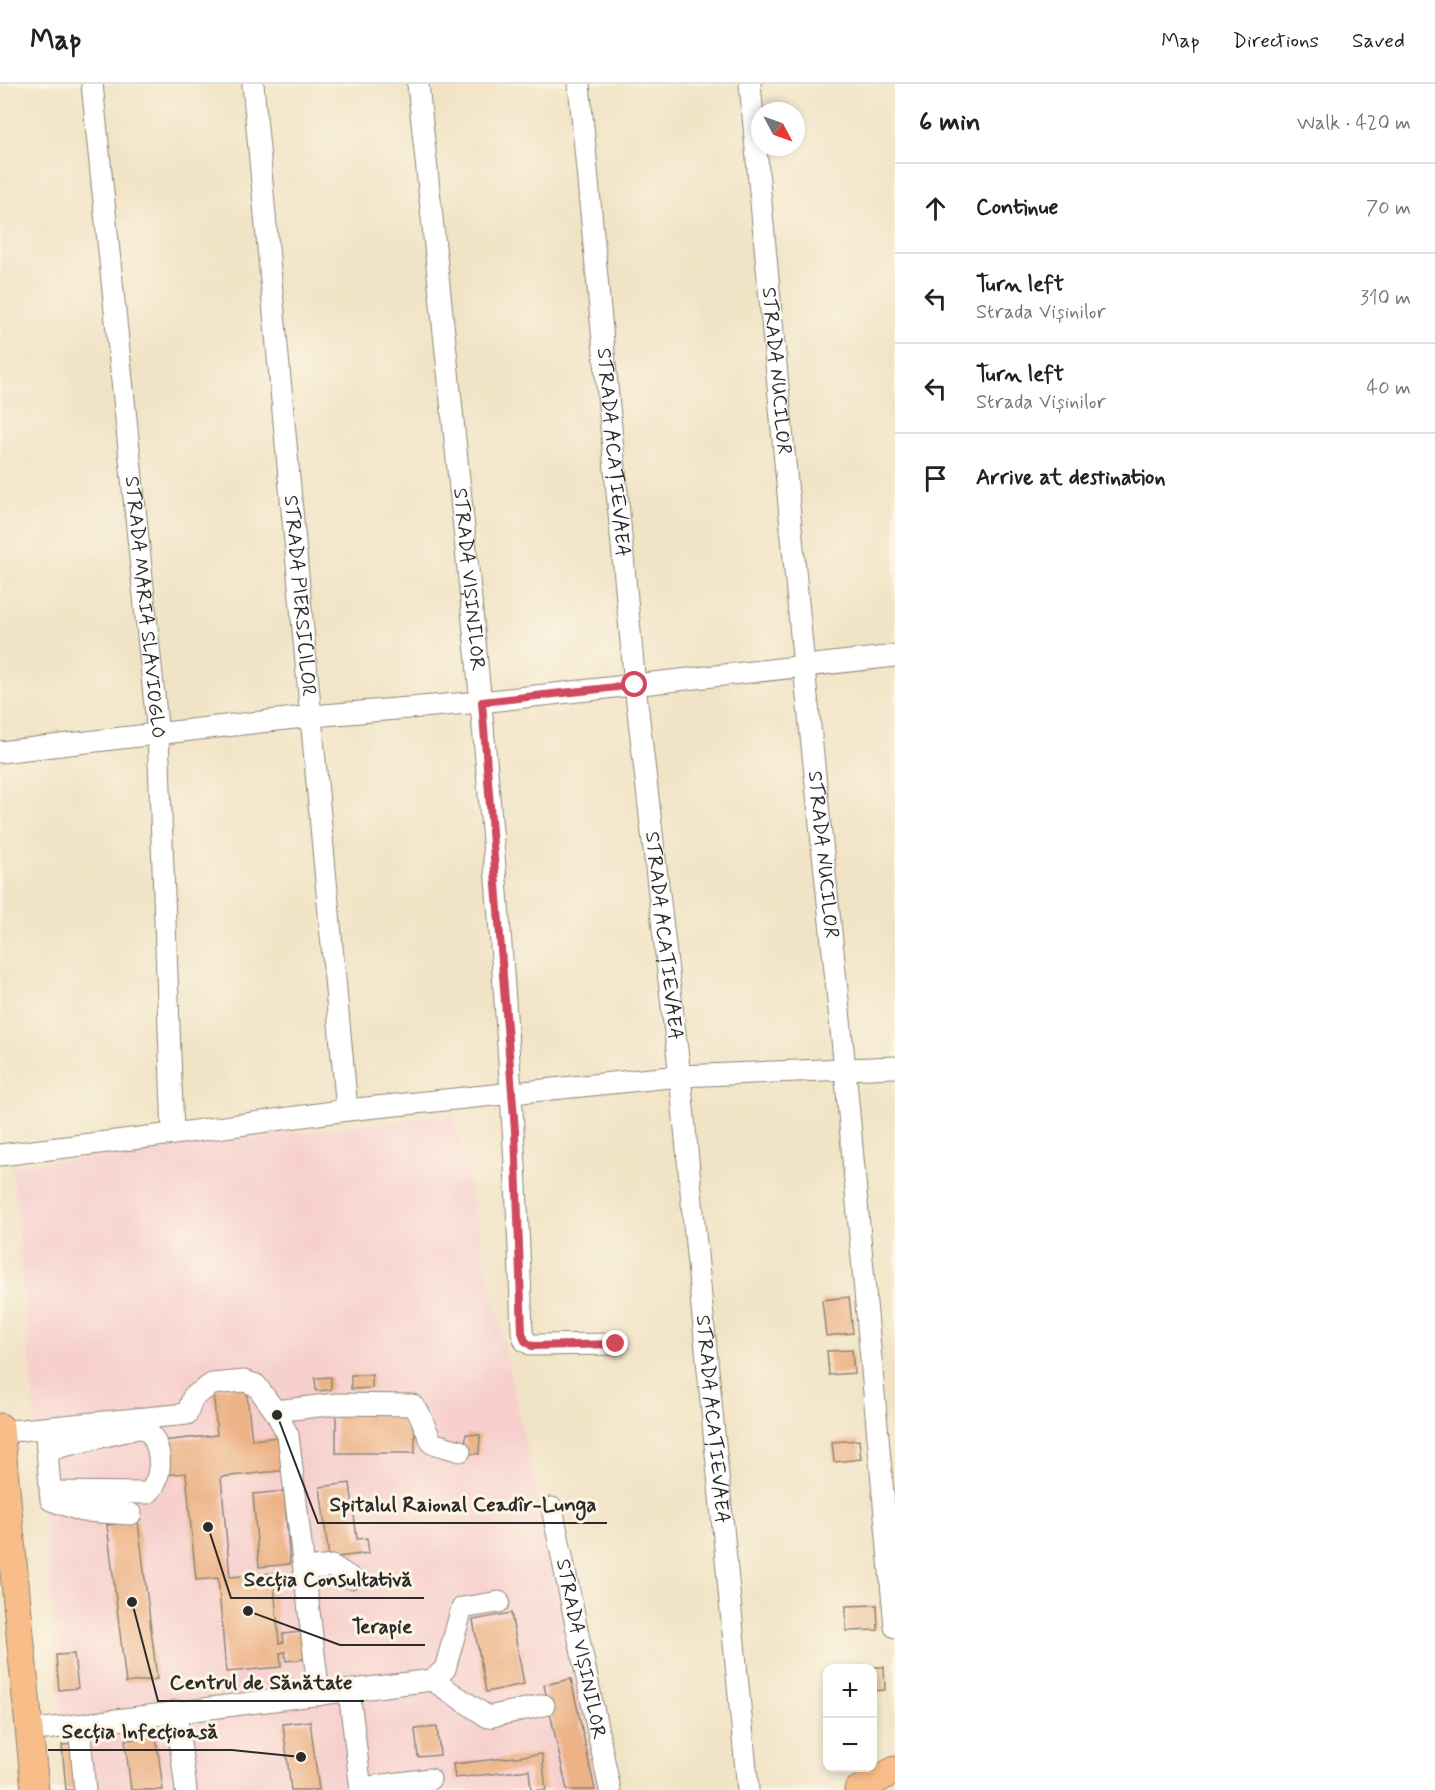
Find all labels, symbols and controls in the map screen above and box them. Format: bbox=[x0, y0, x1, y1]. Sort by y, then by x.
text: Map bbox=[30, 23, 81, 60]
text: Map bbox=[1161, 27, 1200, 55]
text: Directions bbox=[1233, 27, 1319, 55]
text: Saved bbox=[1352, 27, 1405, 55]
north arrow bbox=[751, 102, 805, 156]
text: 6 min bbox=[919, 106, 981, 140]
text: Walk · 420 m bbox=[1297, 110, 1411, 137]
icon: ahead bbox=[919, 192, 952, 225]
text: Continue bbox=[976, 194, 1058, 222]
text: 70 m bbox=[1366, 195, 1411, 222]
text: Turn left bbox=[976, 271, 1064, 299]
icon: left bbox=[919, 282, 952, 315]
text: 310 m bbox=[1360, 285, 1411, 312]
street label: STRADA NUCILOR bbox=[755, 286, 798, 456]
text: Strada Vișinilor bbox=[976, 299, 1106, 326]
street label: STRADA ACAȚIEVAEA bbox=[590, 347, 636, 558]
text: Turn left bbox=[976, 361, 1064, 389]
icon: left bbox=[919, 372, 952, 405]
text: 40 m bbox=[1367, 375, 1411, 402]
text: Strada Vișinilor bbox=[976, 389, 1106, 416]
icon: arrive bbox=[919, 462, 952, 495]
text: Arrive at destination bbox=[976, 464, 1166, 492]
street label: STRADA MARIA SLAVIOGLO bbox=[118, 475, 172, 740]
street label: STRADA VIȘINILOR bbox=[447, 487, 491, 672]
street label: STRADA PIERSICILOR bbox=[277, 494, 323, 698]
route start bbox=[621, 671, 647, 697]
street label: STRADA NUCILOR bbox=[801, 770, 845, 939]
street label: STRADA ACAȚIEVAEA bbox=[638, 830, 689, 1041]
street label: STRADA ACAȚIEVAEA bbox=[689, 1314, 736, 1525]
route end bbox=[602, 1330, 628, 1356]
callout: Spitalul Raional Ceadîr-Lunga bbox=[318, 1484, 607, 1523]
text: Spitalul Raional Ceadîr-Lunga bbox=[329, 1491, 597, 1521]
street label: STRADA VIȘINILOR bbox=[549, 1556, 613, 1742]
callout: Secția Consultativă bbox=[231, 1559, 424, 1598]
text: Secția Consultativă bbox=[244, 1566, 412, 1594]
callout: Terapie bbox=[340, 1606, 425, 1645]
text: Terapie bbox=[352, 1613, 413, 1641]
callout: Centrul de Sănătate bbox=[158, 1662, 364, 1701]
map controls bbox=[823, 1664, 877, 1772]
button: + bbox=[823, 1664, 877, 1718]
text: Centrul de Sănătate bbox=[170, 1669, 352, 1697]
callout: Secția Infecțioasă bbox=[48, 1711, 232, 1750]
text: Secția Infecțioasă bbox=[62, 1718, 218, 1746]
button: − bbox=[823, 1718, 877, 1772]

